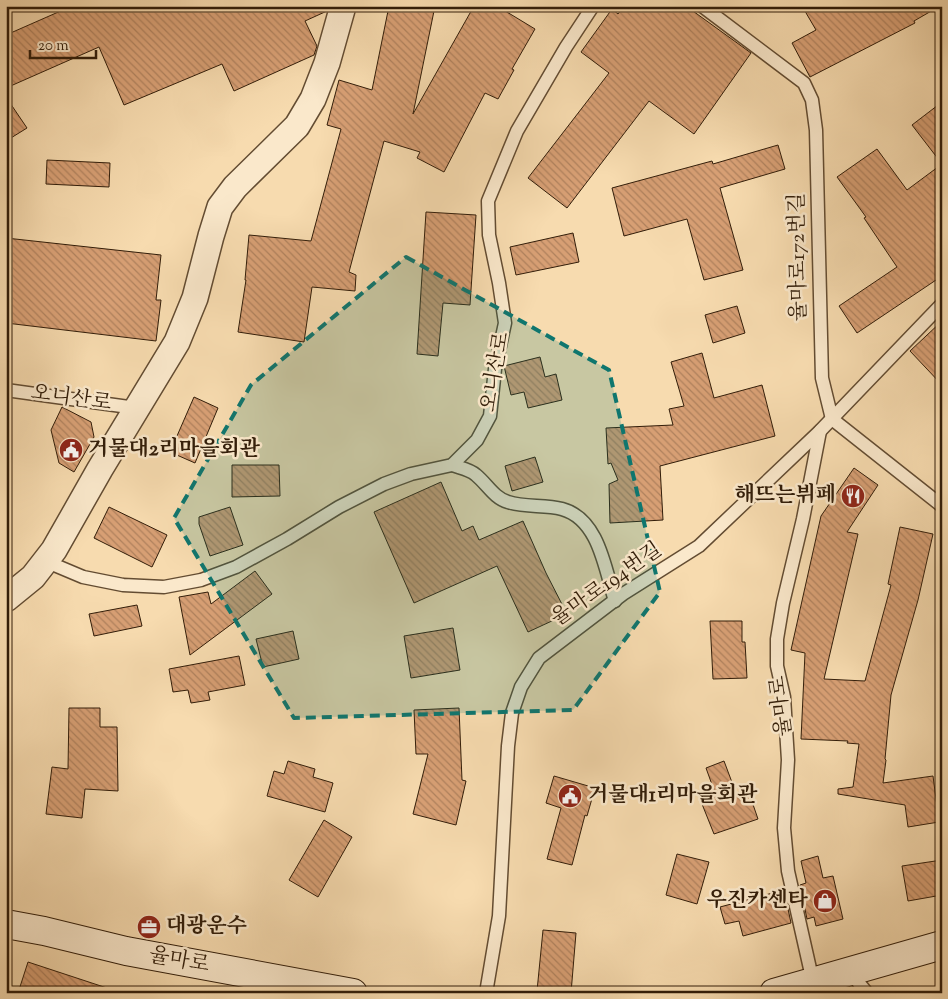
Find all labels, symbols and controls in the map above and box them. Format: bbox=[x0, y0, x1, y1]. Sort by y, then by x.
scale bar bbox=[30, 28, 96, 60]
text: 20 m bbox=[38, 36, 69, 57]
street label: 율마로172번길 bbox=[783, 192, 815, 322]
street label: 오니산로 bbox=[474, 329, 518, 415]
street label: 오니산로 bbox=[29, 378, 113, 420]
place label: 거물대2리마을회관 bbox=[88, 435, 261, 465]
public building icon: 거물대2리마을회관 bbox=[58, 437, 84, 463]
place label: 해뜨는뷔페 bbox=[735, 481, 836, 511]
restaurant icon: 해뜨는뷔페 bbox=[840, 483, 866, 509]
street label: 율마로194번길 bbox=[545, 536, 669, 634]
street label: 율마로 bbox=[763, 674, 801, 738]
place label: 거물대1리마을회관 bbox=[588, 781, 758, 811]
public building icon: 거물대1리마을회관 bbox=[557, 783, 583, 809]
place label: 우진카센타 bbox=[707, 886, 809, 916]
shop icon: 우진카센타 bbox=[812, 888, 838, 914]
place label: 대광운수 bbox=[166, 912, 247, 942]
office icon: 대광운수 bbox=[136, 914, 162, 940]
street label: 율마로 bbox=[146, 941, 212, 981]

